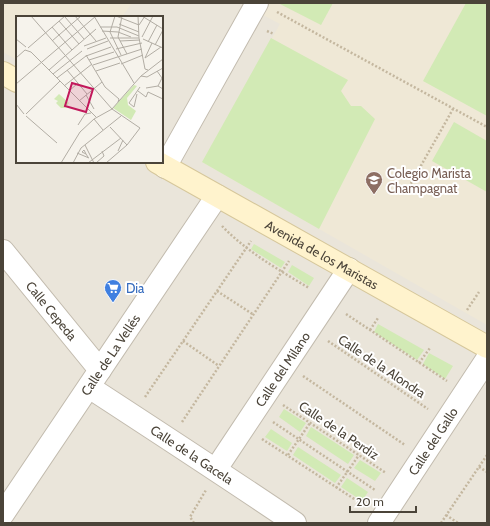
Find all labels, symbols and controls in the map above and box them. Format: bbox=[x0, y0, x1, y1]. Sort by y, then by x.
inset map bbox=[16, 16, 163, 163]
place label: Colegio Marista Champagnat bbox=[387, 165, 472, 196]
school or university icon: Colegio Marista Champagnat bbox=[364, 170, 384, 195]
street label: Avenida de los Maristas bbox=[262, 216, 382, 293]
street label: Calle Cepeda bbox=[23, 278, 81, 344]
supermarket icon: Dia bbox=[103, 278, 123, 303]
place label: Dia bbox=[126, 280, 145, 296]
street label: Calle de La Vellés bbox=[77, 311, 144, 398]
street label: Calle del Milano bbox=[252, 329, 313, 410]
street label: Calle de la Alondra bbox=[335, 331, 429, 401]
street label: Calle de la Perdiz bbox=[296, 397, 382, 463]
street label: Calle del Gallo bbox=[405, 404, 461, 478]
street label: Calle de la Gacela bbox=[148, 421, 237, 488]
scale bar bbox=[350, 488, 416, 514]
text: 20 m bbox=[356, 494, 384, 509]

